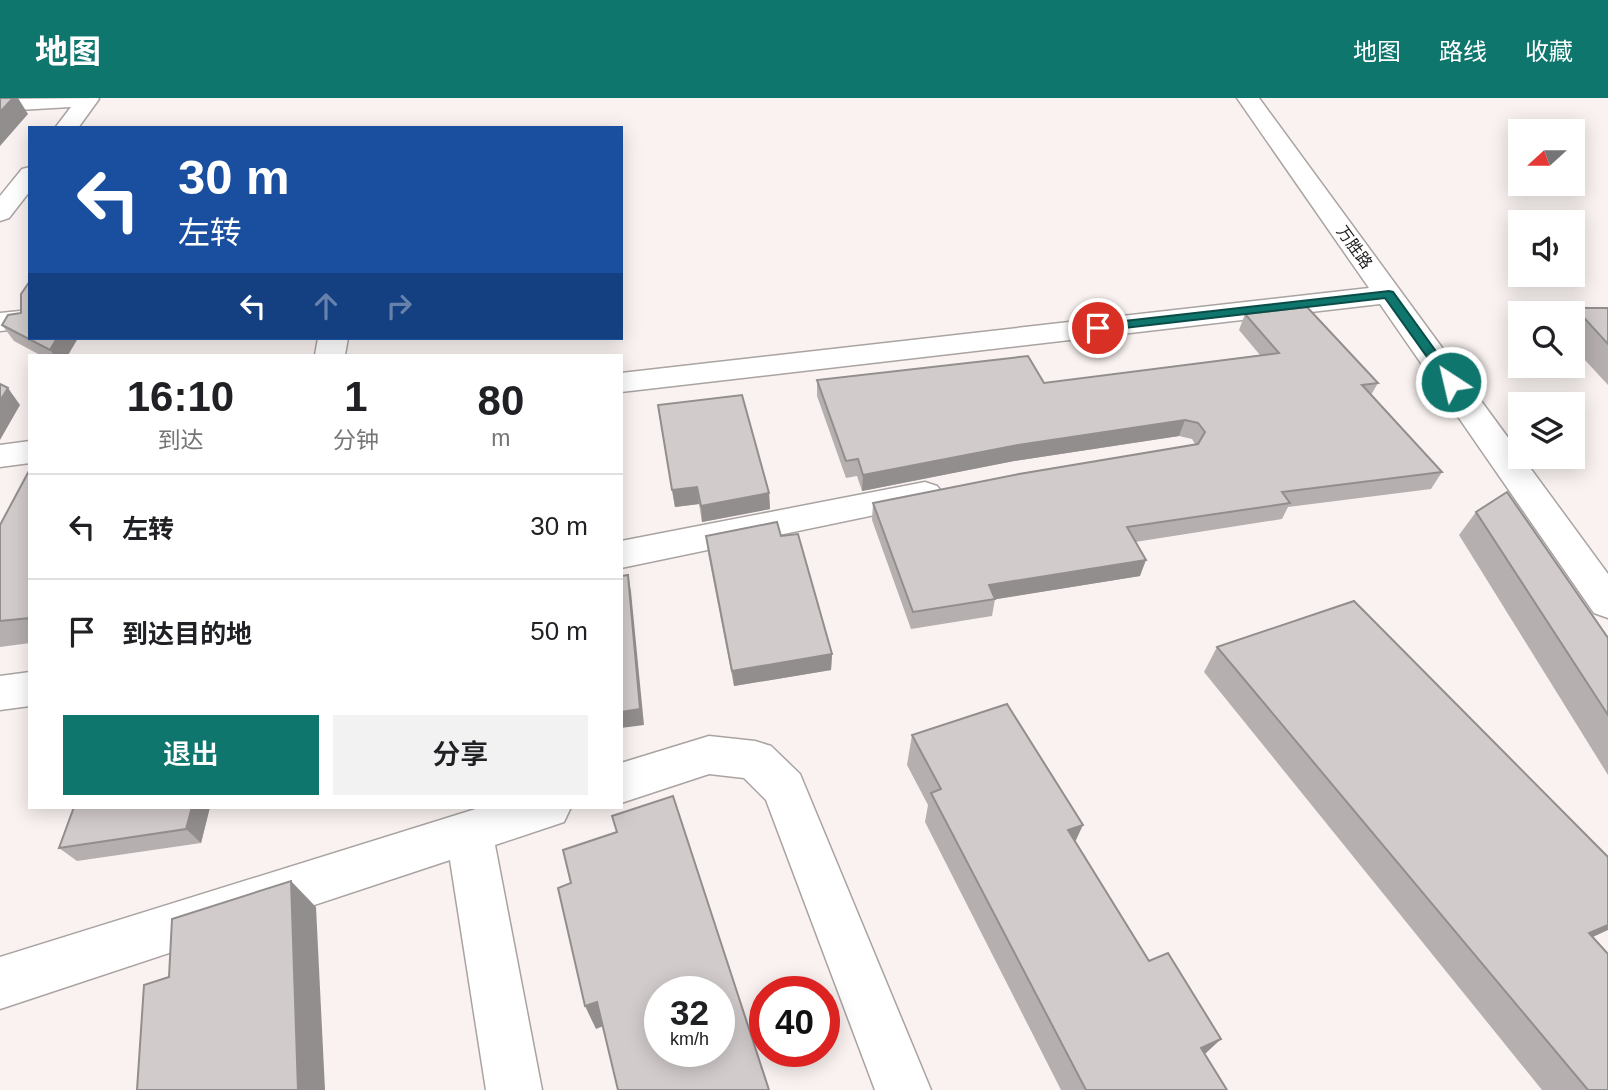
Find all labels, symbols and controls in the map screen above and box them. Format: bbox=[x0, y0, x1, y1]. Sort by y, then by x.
text: 地图 bbox=[35, 33, 101, 70]
text: 地图 bbox=[1353, 38, 1401, 65]
text: 路线 bbox=[1439, 38, 1487, 65]
text: 收藏 bbox=[1525, 38, 1573, 65]
north arrow bbox=[1508, 119, 1586, 196]
map controls bbox=[1508, 119, 1585, 469]
text: 30 m bbox=[178, 150, 290, 204]
icon: left bbox=[63, 154, 154, 245]
button: sound bbox=[1508, 210, 1585, 287]
text: 左转 bbox=[178, 215, 242, 251]
street label: 万胜路 bbox=[1334, 223, 1376, 272]
icon: left bbox=[234, 287, 272, 325]
icon: ahead bbox=[307, 287, 345, 325]
icon: right bbox=[380, 287, 418, 325]
pin bbox=[1068, 298, 1128, 358]
button: search bbox=[1508, 301, 1585, 378]
icon: arrive bbox=[1079, 309, 1117, 347]
position arrow bbox=[1414, 345, 1488, 419]
text: 16:10 bbox=[127, 373, 234, 420]
text: 1 bbox=[344, 373, 368, 420]
text: 80 bbox=[478, 377, 524, 424]
button: layers bbox=[1508, 392, 1585, 469]
text: m bbox=[491, 425, 510, 451]
text: 到达 bbox=[157, 427, 203, 453]
text: 分钟 bbox=[333, 427, 379, 453]
icon: left bbox=[63, 508, 101, 546]
text: 30 m bbox=[530, 511, 588, 541]
text: 左转 bbox=[122, 514, 174, 544]
icon: arrive bbox=[63, 613, 101, 651]
text: 50 m bbox=[530, 616, 588, 646]
text: 到达目的地 bbox=[122, 619, 252, 649]
button: 退出 bbox=[63, 715, 319, 795]
button: 分享 bbox=[333, 715, 588, 795]
speed limit sign: 40 bbox=[749, 976, 840, 1067]
text: 32 bbox=[670, 993, 709, 1032]
text: km/h bbox=[670, 1029, 709, 1049]

